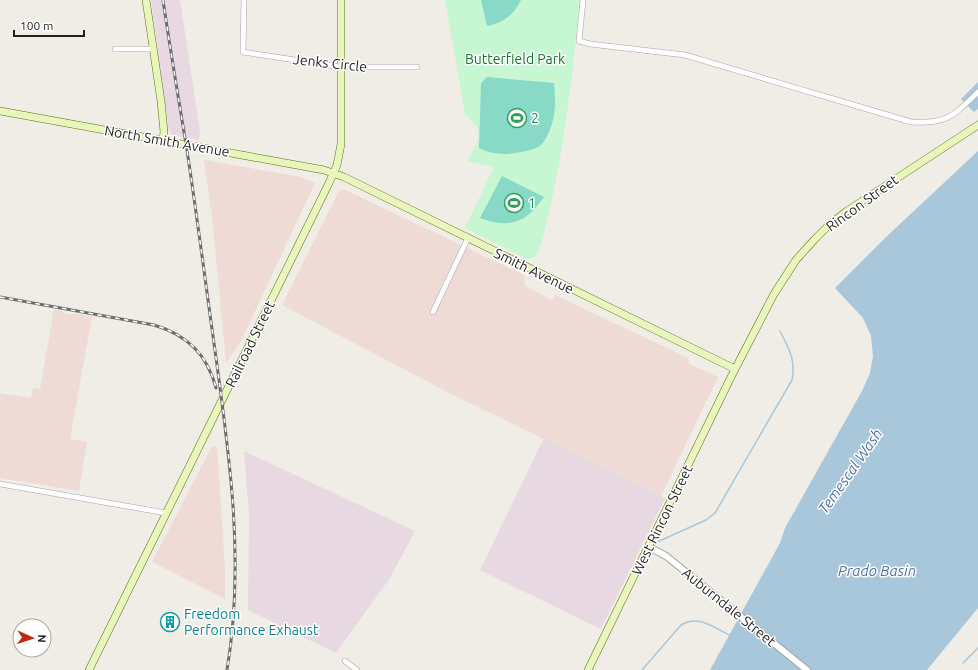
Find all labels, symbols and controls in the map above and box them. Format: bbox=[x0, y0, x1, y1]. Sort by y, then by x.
scale bar bbox=[14, 12, 84, 38]
text: 100 m bbox=[20, 19, 53, 32]
street label: Jenks Circle bbox=[292, 51, 368, 75]
park label: Butterfield Park bbox=[465, 51, 565, 67]
sports icon: 2 bbox=[506, 107, 528, 129]
place label: 2 bbox=[531, 110, 539, 126]
street label: North Smith Avenue bbox=[103, 122, 231, 160]
street label: Rincon Street bbox=[823, 171, 902, 234]
sports icon: 1 bbox=[503, 192, 525, 214]
place label: 1 bbox=[528, 195, 536, 211]
street label: Smith Avenue bbox=[492, 245, 576, 297]
street label: Railroad Street bbox=[222, 298, 278, 390]
water label: Temescal Wash bbox=[814, 425, 886, 517]
street label: West Rincon Street bbox=[628, 462, 696, 578]
water label: Prado Basin bbox=[838, 562, 916, 579]
street label: Auburndale Street bbox=[679, 564, 779, 650]
place label: Freedom Performance Exhaust bbox=[184, 606, 319, 638]
building icon: Freedom Performance Exhaust bbox=[159, 611, 181, 633]
north arrow bbox=[12, 618, 52, 658]
text: N bbox=[36, 634, 48, 643]

